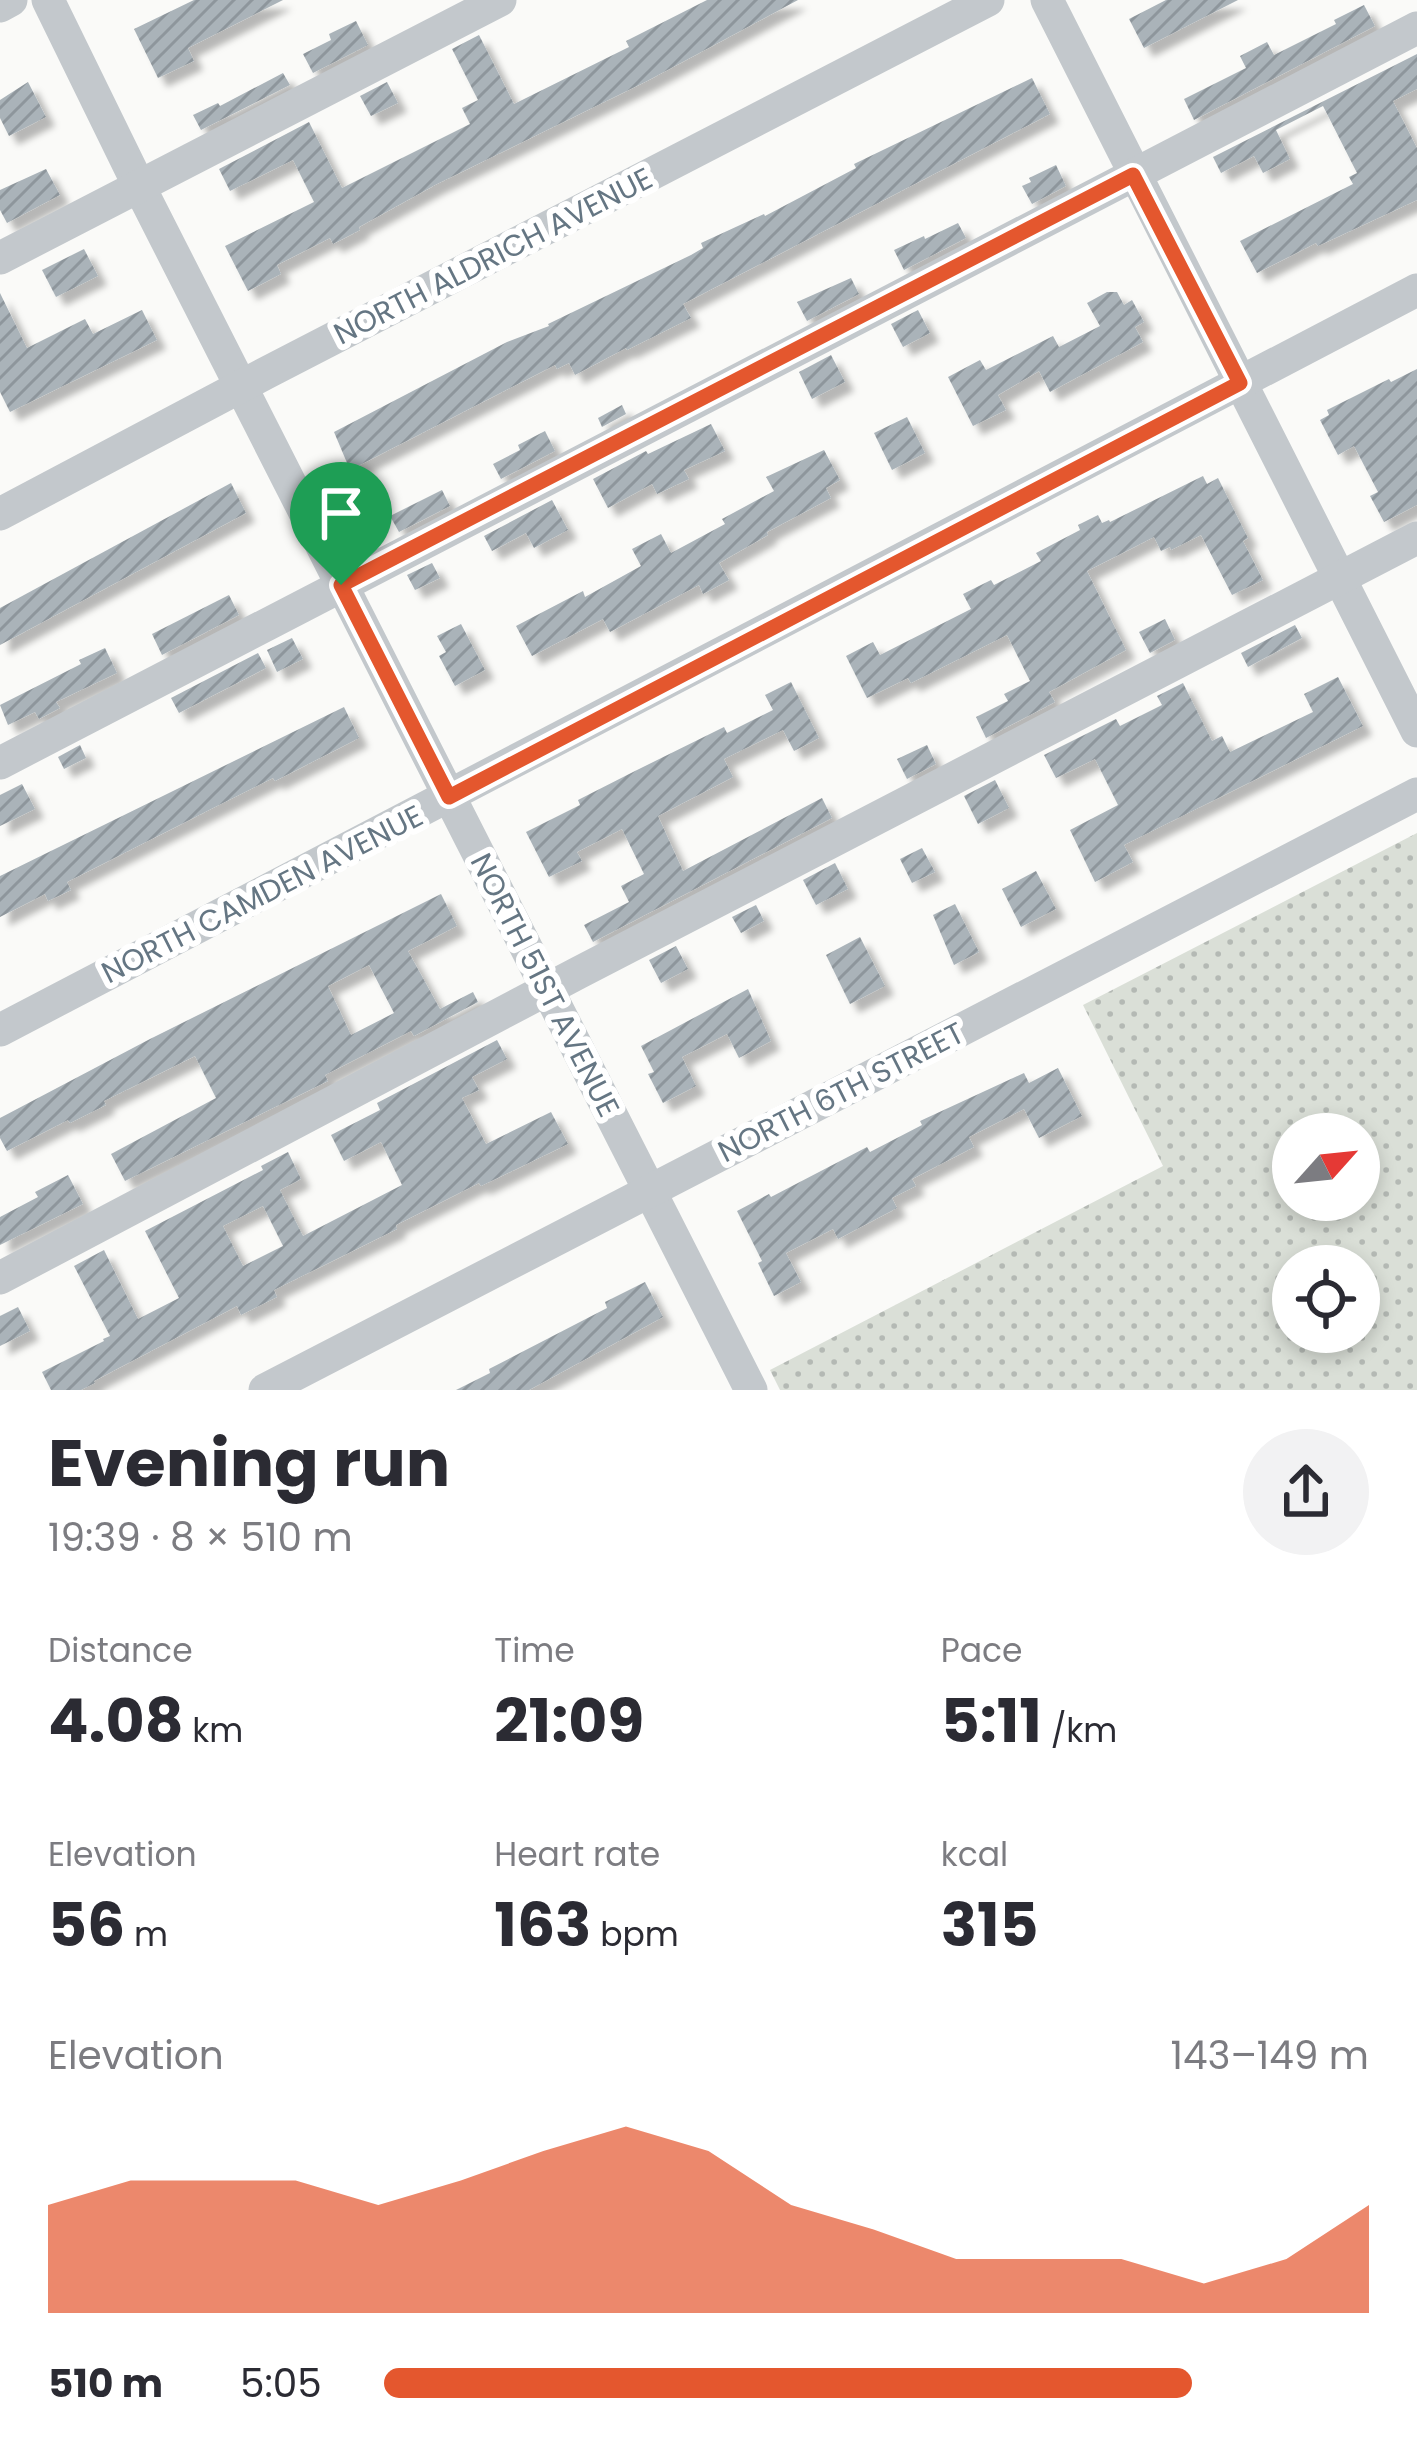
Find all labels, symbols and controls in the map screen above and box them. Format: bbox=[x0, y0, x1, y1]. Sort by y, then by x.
street label: NORTH ALDRICH AVENUE bbox=[326, 157, 660, 355]
pin bbox=[290, 462, 392, 585]
icon: arrive bbox=[308, 480, 374, 546]
street label: NORTH CAMDEN AVENUE bbox=[94, 794, 430, 994]
street label: NORTH 51ST AVENUE bbox=[460, 846, 630, 1124]
street label: NORTH 6TH STREET bbox=[710, 1011, 972, 1173]
north arrow bbox=[1272, 1113, 1380, 1221]
map controls bbox=[1272, 1113, 1380, 1353]
button: locate bbox=[1272, 1245, 1380, 1353]
text: Evening run bbox=[48, 1417, 450, 1509]
button: share bbox=[1243, 1429, 1369, 1555]
text: 19:39 · 8 × 510 m bbox=[48, 1510, 353, 1565]
text: Distance bbox=[48, 1627, 193, 1674]
text: Time bbox=[494, 1627, 575, 1674]
text: Pace bbox=[941, 1627, 1023, 1674]
text: 4.08 bbox=[48, 1679, 184, 1763]
text: 21:09 bbox=[494, 1679, 644, 1763]
text: 5:11 bbox=[941, 1679, 1042, 1763]
text: km bbox=[184, 1707, 243, 1754]
text: /km bbox=[1042, 1707, 1117, 1754]
text: Elevation bbox=[48, 1831, 197, 1878]
text: Heart rate bbox=[494, 1831, 660, 1878]
text: kcal bbox=[941, 1831, 1008, 1878]
text: 56 bbox=[48, 1883, 125, 1967]
text: 163 bbox=[494, 1883, 591, 1967]
text: 315 bbox=[941, 1883, 1039, 1967]
text: m bbox=[125, 1911, 168, 1958]
text: bpm bbox=[591, 1911, 679, 1958]
text: Elevation bbox=[48, 2028, 224, 2083]
text: 143–149 m bbox=[1170, 2028, 1369, 2083]
text: 510 m bbox=[48, 2356, 163, 2411]
text: 5:05 bbox=[240, 2356, 322, 2411]

